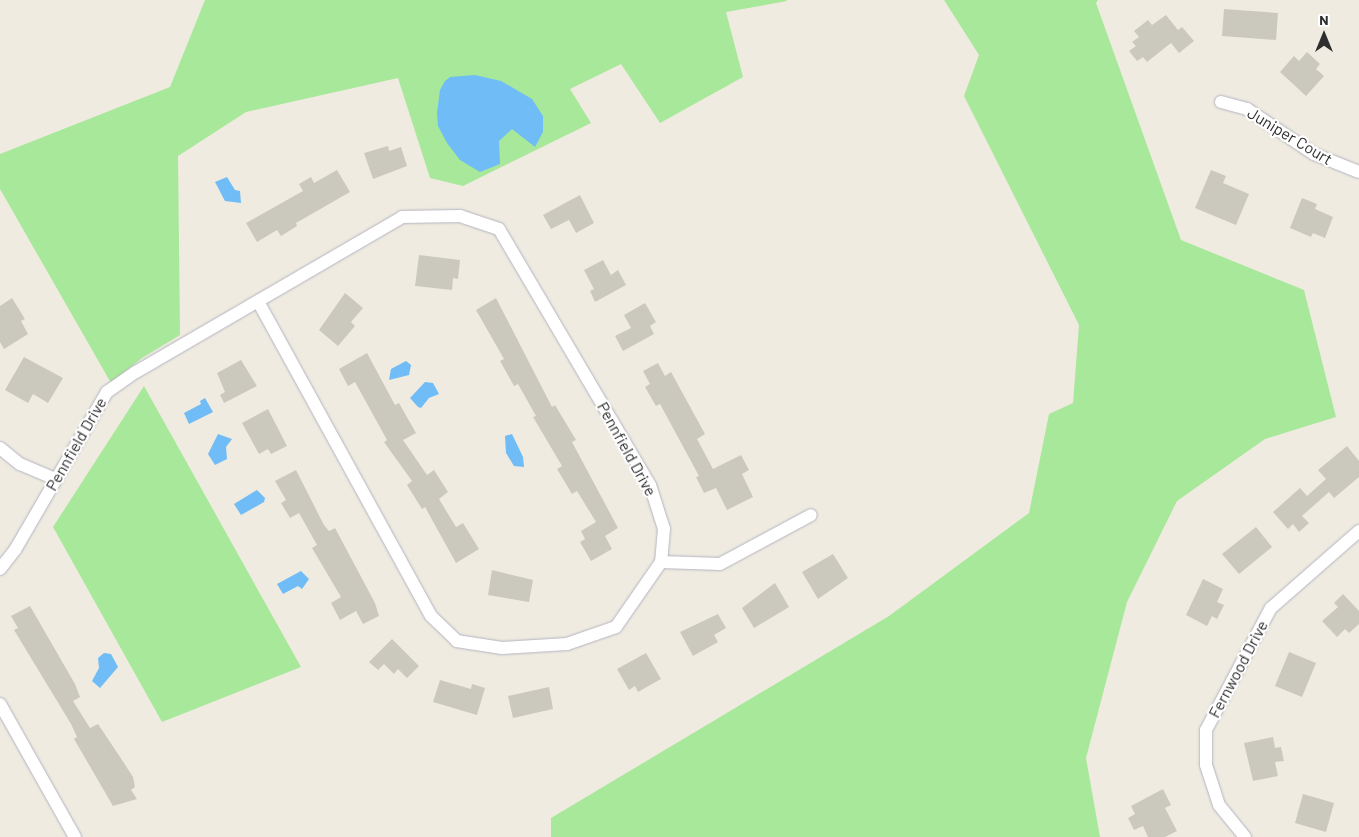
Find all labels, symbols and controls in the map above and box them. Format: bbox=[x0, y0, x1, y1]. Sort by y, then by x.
north arrow bbox=[1299, 10, 1349, 60]
text: N bbox=[1319, 11, 1329, 28]
street label: Juniper Court bbox=[1244, 103, 1336, 169]
street label: Pennfield Drive bbox=[42, 394, 110, 494]
street label: Pennfield Drive bbox=[593, 399, 661, 499]
street label: Fernwood Drive bbox=[1204, 617, 1272, 721]

